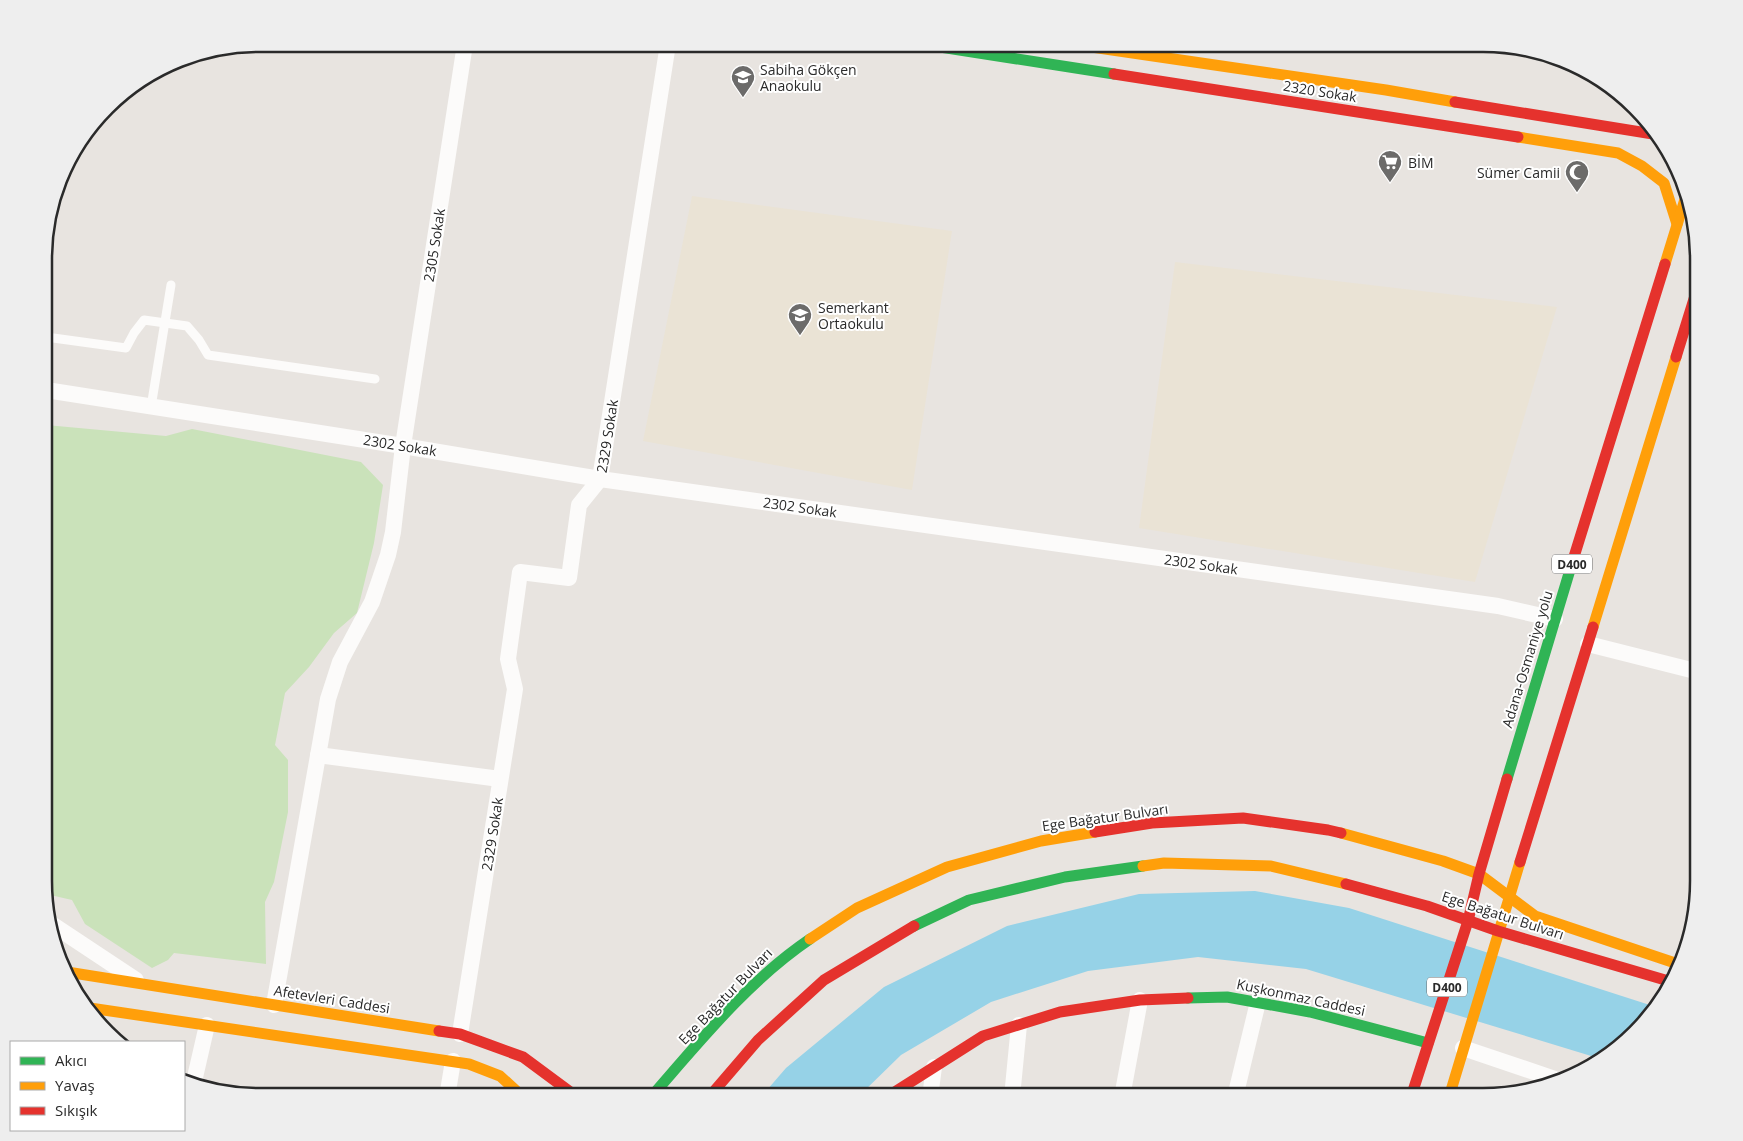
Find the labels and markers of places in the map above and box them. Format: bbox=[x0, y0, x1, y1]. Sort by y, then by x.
place label: Sabiha Gökçen Anaokulu bbox=[760, 60, 857, 95]
school or university icon: Sabiha Gökçen Anaokulu bbox=[730, 64, 756, 98]
supermarket icon: BİM bbox=[1377, 149, 1403, 183]
place label: BİM bbox=[1408, 153, 1434, 172]
mosque icon: Sümer Camii bbox=[1564, 159, 1590, 193]
place label: Sümer Camii bbox=[1477, 163, 1560, 182]
place label: Semerkant Ortaokulu bbox=[818, 298, 889, 333]
school or university icon: Semerkant Ortaokulu bbox=[787, 302, 813, 336]

